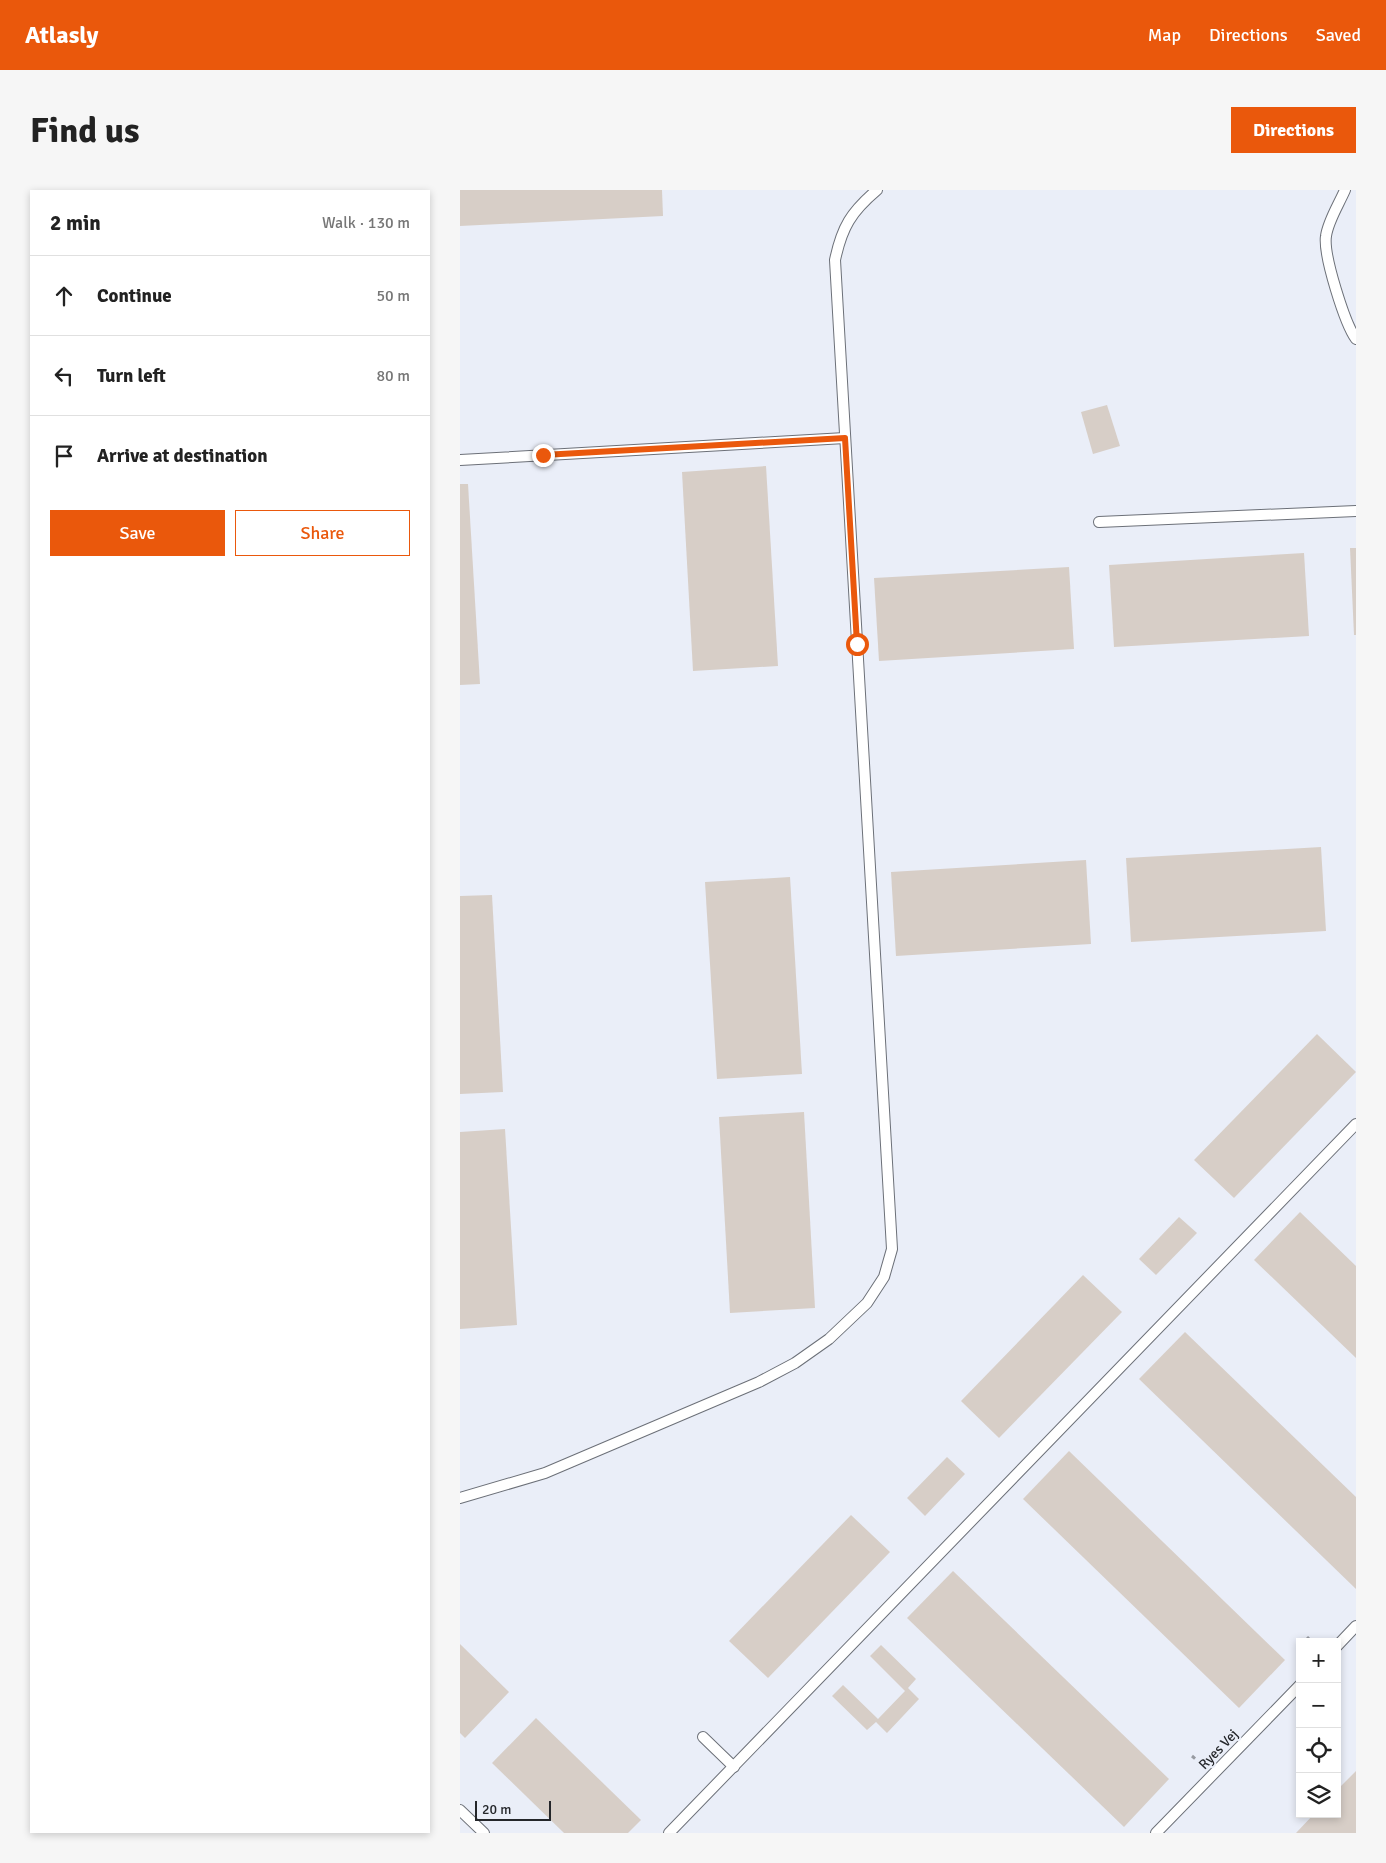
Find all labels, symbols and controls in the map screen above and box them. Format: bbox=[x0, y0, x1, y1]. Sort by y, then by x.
text: Atlasly bbox=[25, 20, 98, 50]
text: Map bbox=[1148, 24, 1181, 46]
text: Directions bbox=[1209, 24, 1288, 46]
text: Saved bbox=[1316, 24, 1361, 46]
button: Directions bbox=[1231, 107, 1356, 153]
text: Find us bbox=[30, 109, 140, 152]
text: 2 min bbox=[50, 210, 101, 236]
text: Walk · 130 m bbox=[322, 213, 410, 233]
icon: ahead bbox=[50, 282, 78, 310]
text: Continue bbox=[97, 284, 172, 308]
text: 50 m bbox=[376, 286, 410, 306]
icon: left bbox=[50, 362, 78, 390]
text: Turn left bbox=[97, 364, 166, 388]
text: 80 m bbox=[376, 366, 410, 386]
icon: arrive bbox=[50, 442, 78, 470]
text: Arrive at destination bbox=[97, 444, 268, 468]
route end bbox=[532, 444, 555, 467]
button: Save bbox=[50, 510, 225, 556]
button: Share bbox=[235, 510, 410, 556]
route start bbox=[846, 633, 869, 656]
map controls bbox=[1296, 1638, 1341, 1818]
button: + bbox=[1296, 1638, 1341, 1683]
button: − bbox=[1296, 1683, 1341, 1728]
street label: Ryes Vej bbox=[1195, 1726, 1242, 1773]
button: locate bbox=[1296, 1728, 1341, 1773]
button: layers bbox=[1296, 1773, 1341, 1818]
scale bar bbox=[475, 1798, 551, 1821]
text: 20 m bbox=[482, 1801, 511, 1818]

